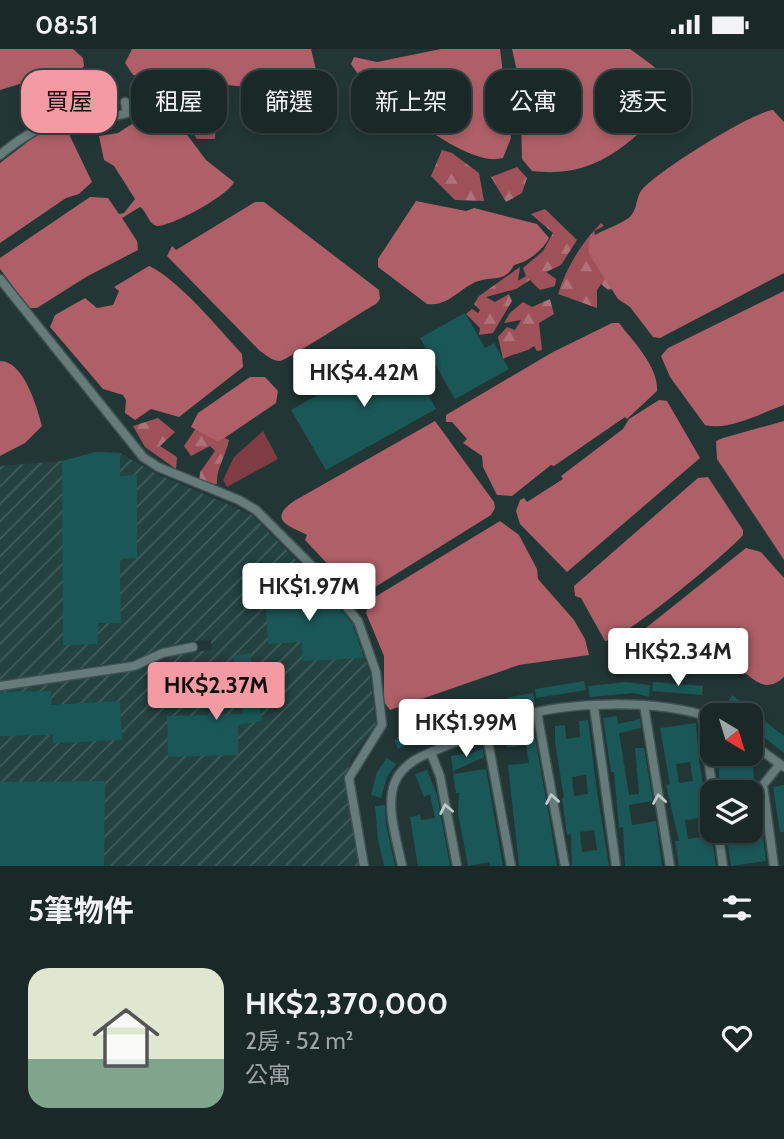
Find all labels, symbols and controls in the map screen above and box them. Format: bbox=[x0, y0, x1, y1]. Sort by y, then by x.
text: 08:51 bbox=[35, 9, 98, 41]
chip: 買屋 bbox=[21, 70, 117, 133]
chip: 租屋 bbox=[131, 70, 227, 133]
chip: 篩選 bbox=[241, 70, 337, 133]
chip: 新上架 bbox=[351, 70, 471, 133]
chip: 公寓 bbox=[485, 70, 581, 133]
chip: 透天 bbox=[595, 70, 691, 133]
pin: HK$4.42M bbox=[292, 349, 436, 409]
text: HK$4.42M bbox=[309, 358, 419, 386]
pin: HK$1.97M bbox=[237, 563, 381, 623]
text: HK$1.97M bbox=[258, 572, 360, 600]
pin: HK$2.34M bbox=[606, 629, 750, 688]
text: HK$2.34M bbox=[624, 637, 732, 665]
pin: HK$2.37M bbox=[144, 663, 288, 722]
text: HK$2.37M bbox=[164, 671, 268, 699]
pin: HK$1.99M bbox=[394, 699, 538, 759]
north arrow bbox=[700, 703, 763, 767]
map controls bbox=[700, 703, 763, 843]
text: HK$1.99M bbox=[415, 708, 517, 736]
button: layers bbox=[700, 780, 763, 843]
one-way arrow bbox=[546, 793, 561, 805]
one-way arrow bbox=[652, 793, 667, 805]
one-way arrow bbox=[440, 803, 455, 815]
icon: filters bbox=[718, 889, 756, 927]
text: 5筆物件 bbox=[28, 892, 134, 929]
text: HK$2,370,000 bbox=[245, 985, 448, 1022]
icon: home bbox=[84, 996, 168, 1080]
icon: heart bbox=[718, 1019, 756, 1057]
text: 2房 · 52 m² bbox=[245, 1027, 353, 1055]
text: 公寓 bbox=[245, 1061, 291, 1089]

